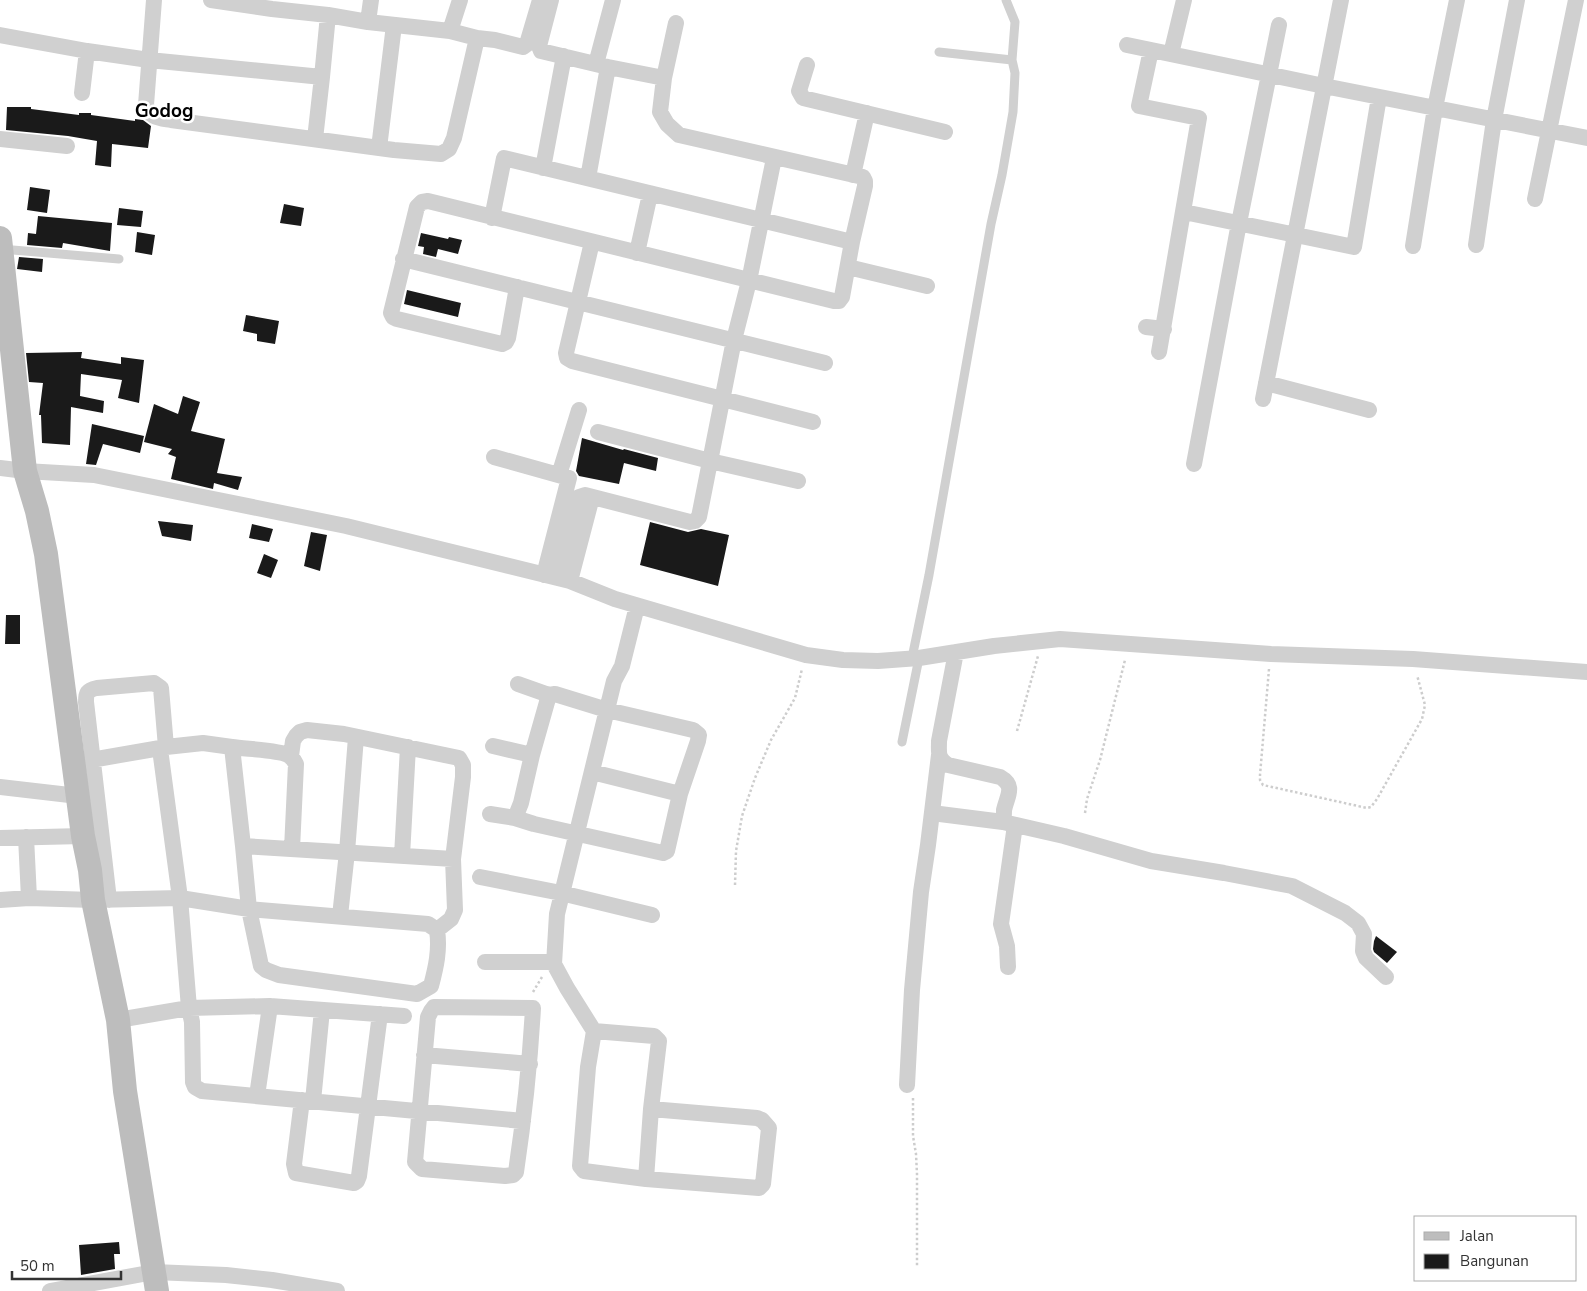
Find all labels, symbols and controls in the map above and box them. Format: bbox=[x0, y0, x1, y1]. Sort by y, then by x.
district label: Godog bbox=[135, 98, 193, 124]
legend bbox=[1414, 1216, 1577, 1281]
text: Jalan bbox=[1459, 1226, 1494, 1246]
scale bar bbox=[12, 1248, 121, 1280]
text: Bangunan bbox=[1460, 1251, 1529, 1271]
text: 50 m bbox=[20, 1256, 55, 1276]

